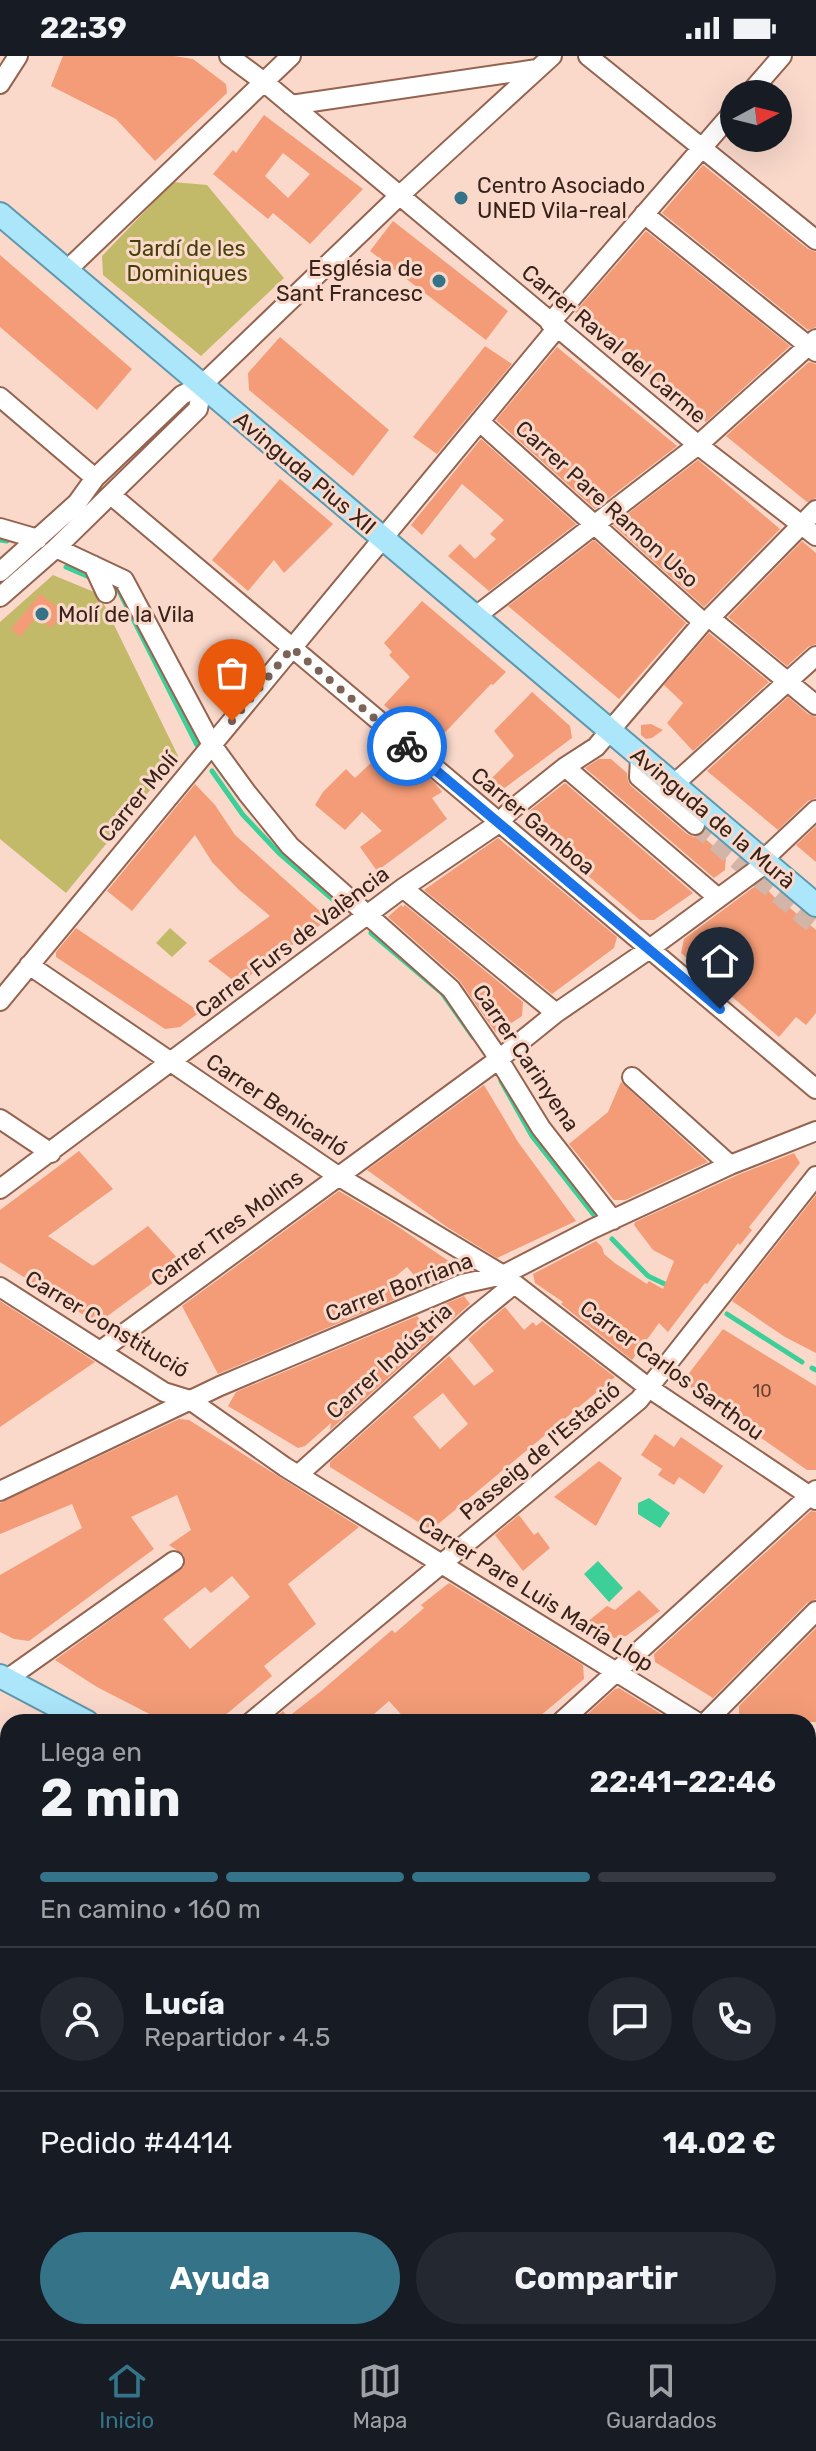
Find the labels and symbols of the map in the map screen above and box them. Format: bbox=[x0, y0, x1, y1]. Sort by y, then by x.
north arrow bbox=[720, 80, 792, 152]
place label: Centro Asociado UNED Vila-real bbox=[477, 172, 645, 224]
marker: Centro Asociado UNED Vila-real bbox=[452, 189, 470, 207]
park label: Jardí de les Dominiques bbox=[126, 235, 248, 287]
place label: Església de Sant Francesc bbox=[276, 255, 423, 307]
street label: Carrer Raval del Carme bbox=[516, 259, 712, 429]
marker: Església de Sant Francesc bbox=[430, 272, 448, 290]
street label: Avinguda Pius XII bbox=[228, 406, 382, 540]
street label: Carrer Pare Ramon Uso bbox=[510, 415, 704, 593]
place label: Molí de la Vila bbox=[58, 601, 194, 628]
marker: Molí de la Vila bbox=[33, 605, 51, 623]
pin bbox=[198, 639, 266, 721]
courier bbox=[367, 706, 447, 786]
street label: Avinguda de la Murà bbox=[625, 741, 801, 895]
street label: Carrer Molí bbox=[92, 745, 185, 848]
street label: Carrer Gamboa bbox=[466, 761, 600, 881]
street label: Carrer Furs de València bbox=[190, 860, 394, 1024]
pin bbox=[686, 927, 754, 1009]
street label: Carrer Carinyena bbox=[467, 979, 585, 1137]
street label: Carrer Benicarló bbox=[201, 1048, 353, 1162]
street label: Carrer Tres Molins bbox=[146, 1164, 308, 1292]
street label: Carrer Borriana bbox=[321, 1246, 477, 1328]
street label: Carrer Constitució bbox=[20, 1264, 194, 1384]
street label: Carrer Carlos Sarthou bbox=[575, 1294, 769, 1446]
street label: Carrer Indústria bbox=[320, 1297, 458, 1425]
street label: Passeig de l'Estació bbox=[454, 1376, 626, 1526]
house number: 10 bbox=[752, 1380, 772, 1402]
street label: Carrer Pare Luis María Llop bbox=[413, 1510, 659, 1678]

